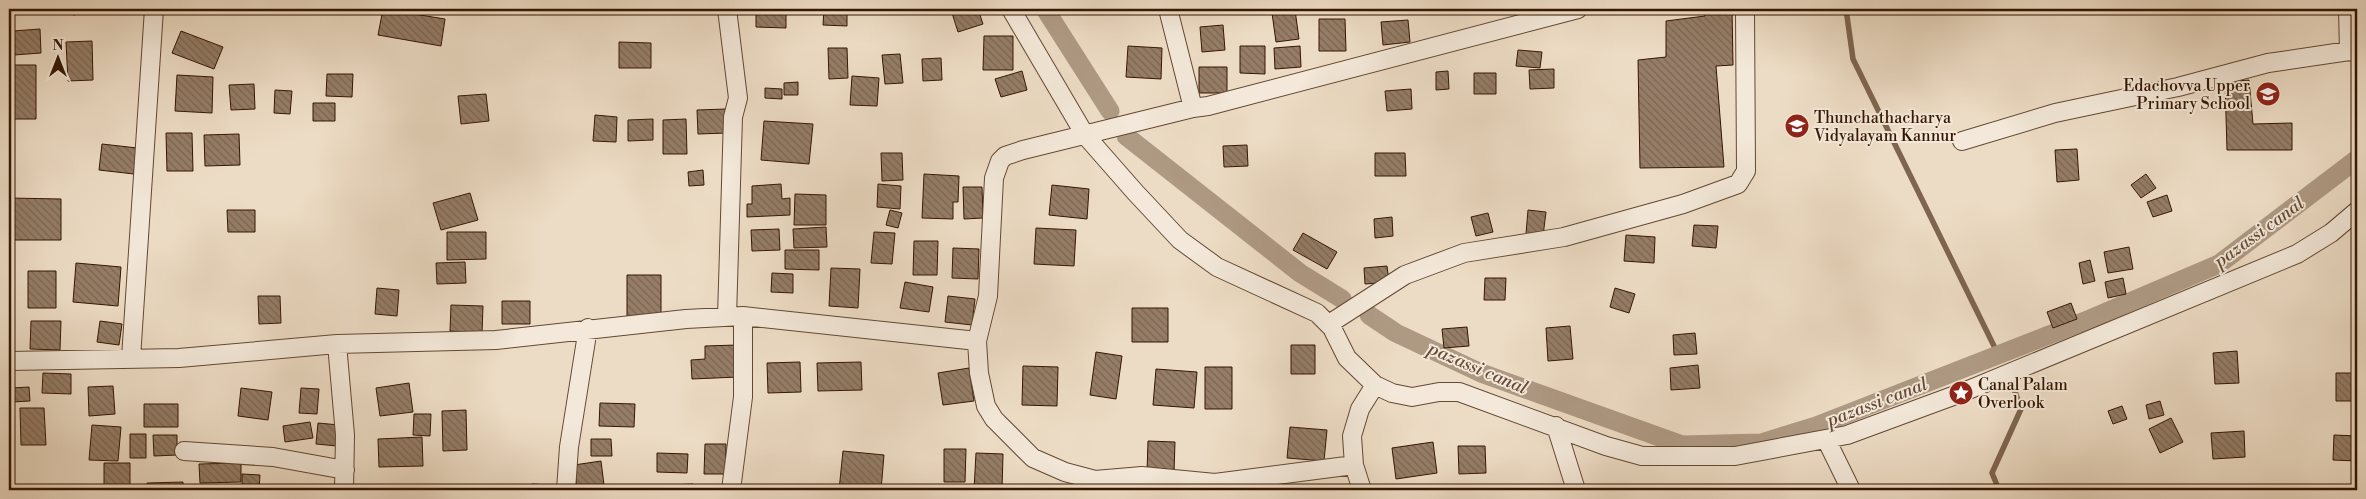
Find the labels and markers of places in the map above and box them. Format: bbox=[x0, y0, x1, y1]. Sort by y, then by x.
place label: Edachovva Upper Primary School bbox=[2123, 76, 2250, 114]
school or university icon: Edachovva Upper Primary School bbox=[2255, 81, 2281, 107]
place label: Thunchathacharya Vidyalayam Kannur bbox=[1813, 108, 1956, 146]
school or university icon: Thunchathacharya Vidyalayam Kannur bbox=[1784, 113, 1810, 139]
place label: Canal Palam Overlook bbox=[1978, 375, 2068, 413]
place icon: Canal Palam Overlook bbox=[1948, 380, 1974, 406]

